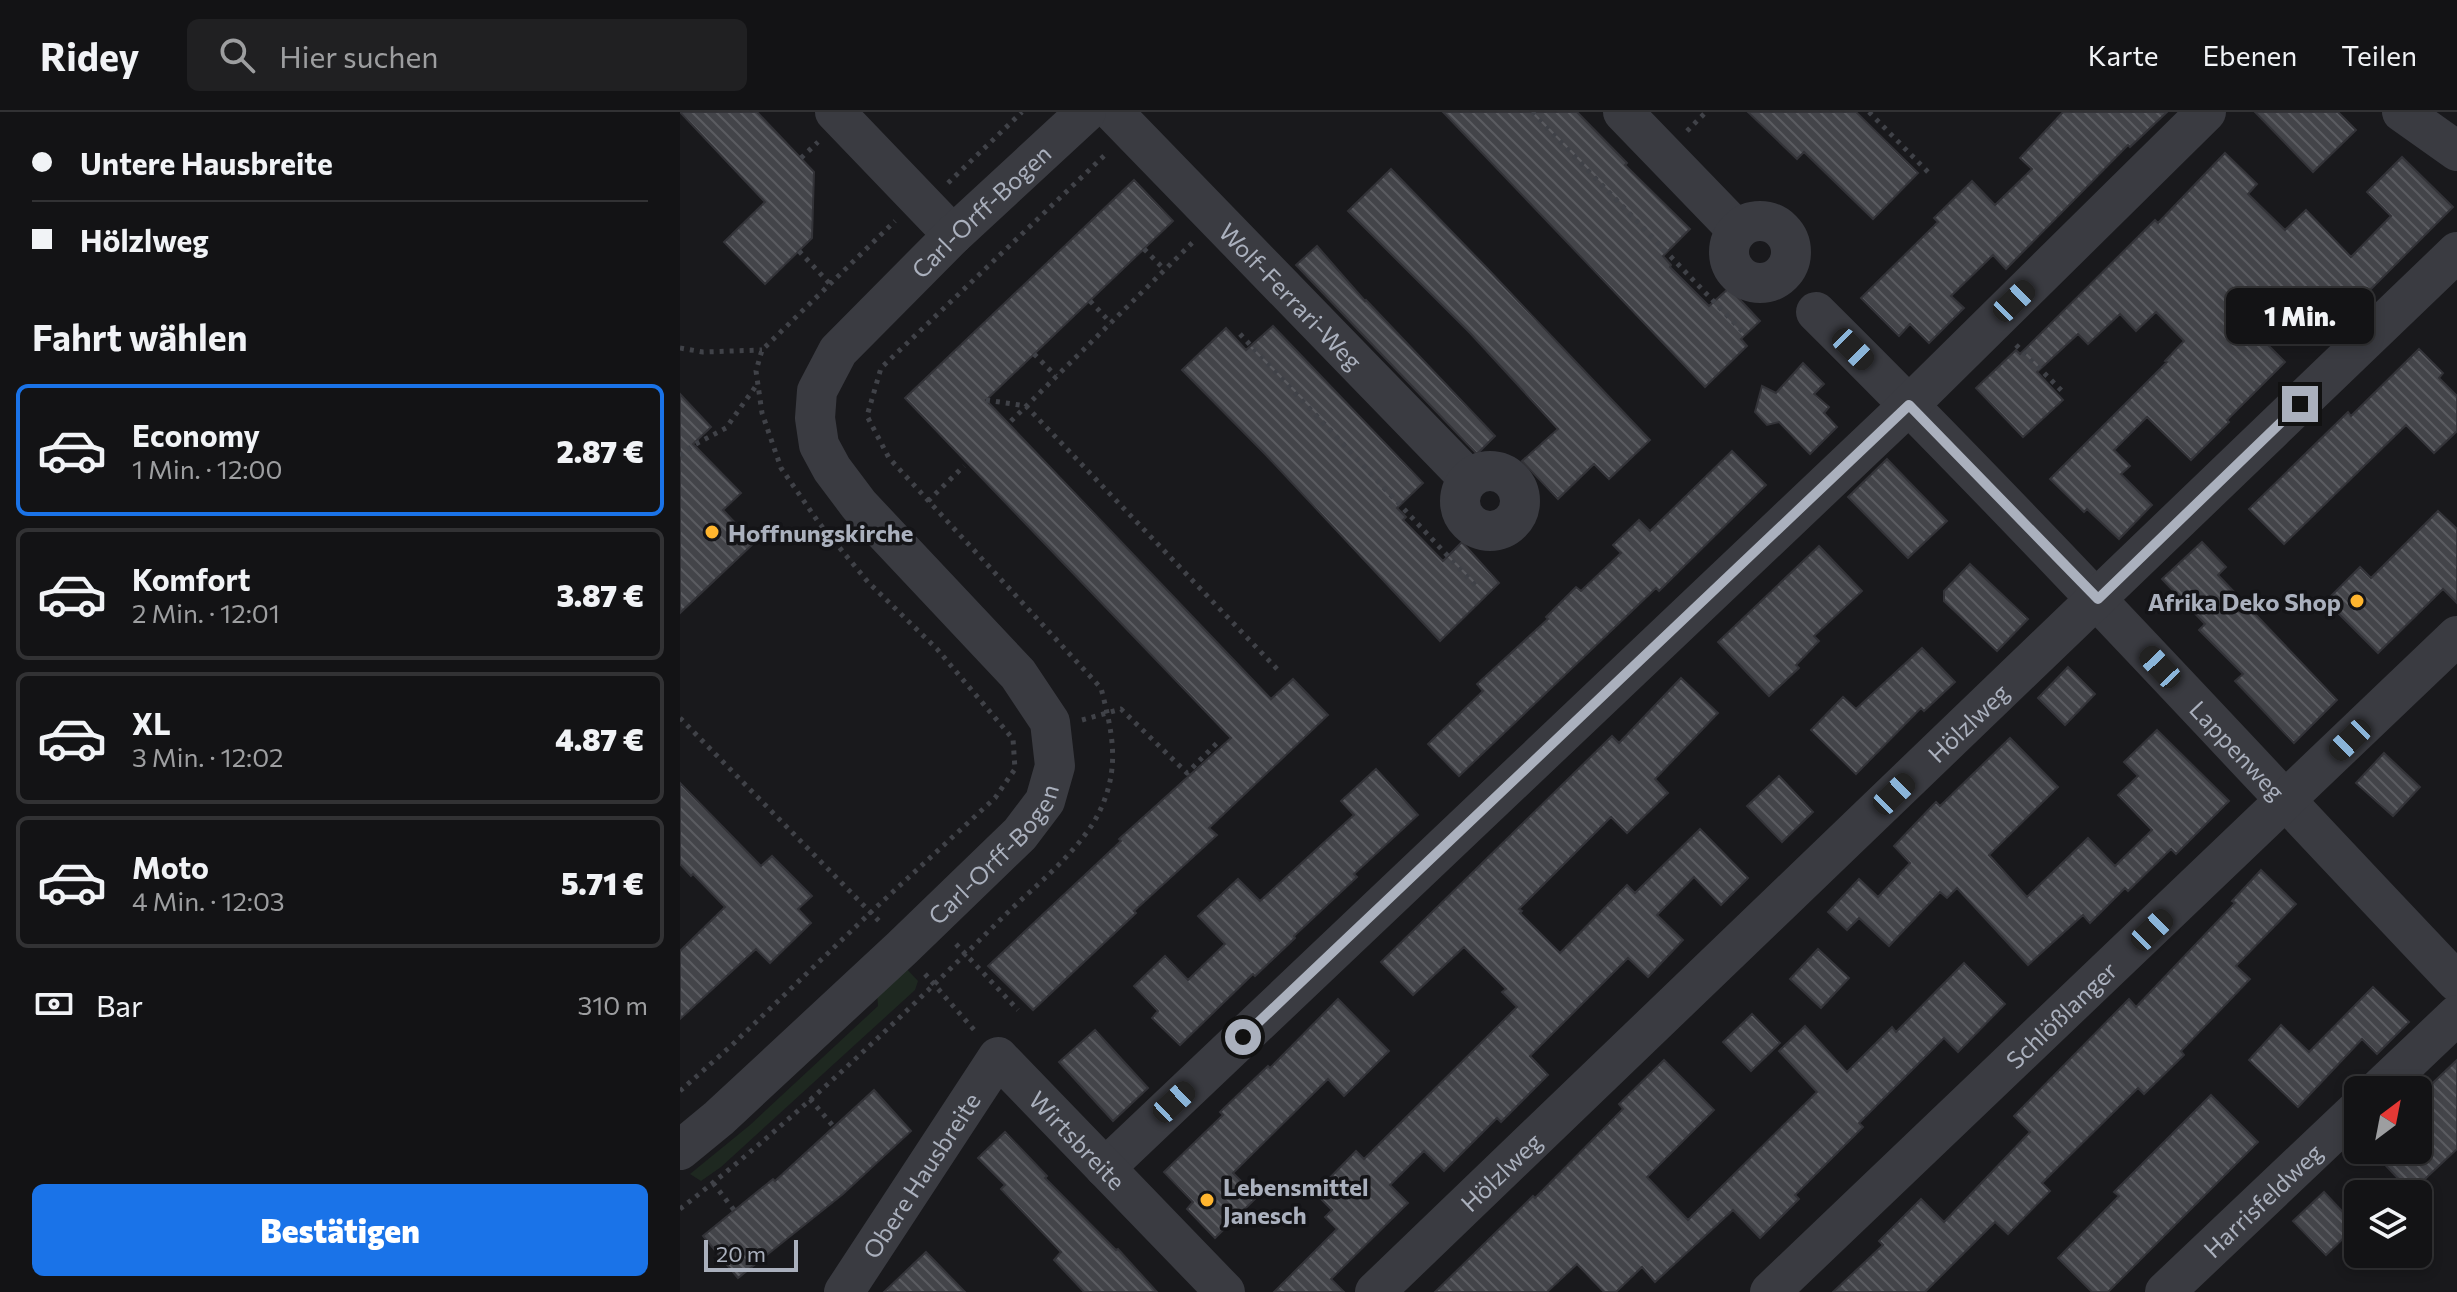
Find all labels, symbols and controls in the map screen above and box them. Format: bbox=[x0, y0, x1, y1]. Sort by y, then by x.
search box bbox=[187, 19, 747, 91]
text: Ridey bbox=[40, 32, 139, 79]
icon: search bbox=[215, 33, 259, 77]
text: Hier suchen bbox=[279, 37, 439, 74]
text: Karte bbox=[2088, 38, 2159, 72]
text: Ebenen bbox=[2203, 38, 2297, 72]
text: Teilen bbox=[2341, 38, 2417, 72]
street label: Carl-Orff-Bogen bbox=[905, 138, 1056, 283]
text: Untere Hausbreite bbox=[80, 144, 333, 181]
street label: Wolf-Ferrari-Weg bbox=[1214, 216, 1369, 375]
text: Hölzlweg bbox=[80, 221, 209, 258]
car bbox=[1988, 276, 2040, 326]
callout: 1 Min. bbox=[2226, 288, 2374, 344]
text: 1 Min. bbox=[2264, 300, 2336, 331]
text: Fahrt wählen bbox=[32, 314, 248, 358]
car bbox=[1828, 324, 1878, 374]
route end bbox=[2282, 386, 2318, 422]
icon: car bbox=[36, 414, 108, 486]
text: Economy bbox=[132, 416, 260, 453]
text: 2.87 € bbox=[557, 432, 644, 469]
text: 1 Min. · 12:00 bbox=[132, 453, 282, 484]
place label: Hoffnungskirche bbox=[728, 518, 913, 547]
marker: Hoffnungskirche bbox=[703, 523, 721, 541]
icon: car bbox=[36, 558, 108, 630]
text: Komfort bbox=[132, 560, 251, 597]
text: 3.87 € bbox=[557, 576, 644, 613]
place label: Afrika Deko Shop bbox=[2148, 587, 2341, 616]
marker: Afrika Deko Shop bbox=[2348, 592, 2366, 610]
text: 2 Min. · 12:01 bbox=[132, 597, 280, 628]
car bbox=[2135, 641, 2185, 693]
street label: Hölzlweg bbox=[1921, 677, 2014, 768]
street label: Lappenweg bbox=[2184, 694, 2291, 805]
icon: car bbox=[36, 702, 108, 774]
text: XL bbox=[132, 704, 171, 741]
car bbox=[2324, 715, 2376, 765]
text: 4.87 € bbox=[555, 720, 644, 757]
text: 3 Min. · 12:02 bbox=[132, 741, 284, 772]
car bbox=[1868, 769, 1920, 819]
street label: Carl-Orff-Bogen bbox=[922, 781, 1064, 930]
icon: car bbox=[36, 846, 108, 918]
text: Moto bbox=[132, 848, 209, 885]
text: 5.71 € bbox=[561, 864, 644, 901]
text: 4 Min. · 12:03 bbox=[132, 885, 285, 916]
car bbox=[2126, 905, 2178, 955]
street label: Schlößlanger bbox=[1999, 955, 2122, 1074]
icon: cash bbox=[32, 982, 76, 1026]
text: Bar bbox=[96, 986, 143, 1023]
text: 310 m bbox=[577, 989, 648, 1020]
route start bbox=[1225, 1019, 1261, 1055]
north arrow bbox=[2344, 1076, 2432, 1164]
map controls bbox=[2344, 1076, 2432, 1268]
car bbox=[1148, 1077, 1200, 1127]
street label: Wirtsbreite bbox=[1024, 1084, 1132, 1195]
street label: Obere Hausbreite bbox=[856, 1086, 986, 1263]
street label: Hölzlweg bbox=[1454, 1126, 1547, 1217]
street label: Harrisfeldweg bbox=[2197, 1137, 2328, 1263]
place label: Lebensmittel Janesch bbox=[1223, 1172, 1368, 1229]
button: layers bbox=[2344, 1180, 2432, 1268]
button: Bestätigen bbox=[32, 1184, 648, 1276]
marker: Lebensmittel Janesch bbox=[1198, 1191, 1216, 1209]
scale bar bbox=[704, 1236, 798, 1272]
text: 20 m bbox=[716, 1240, 766, 1267]

